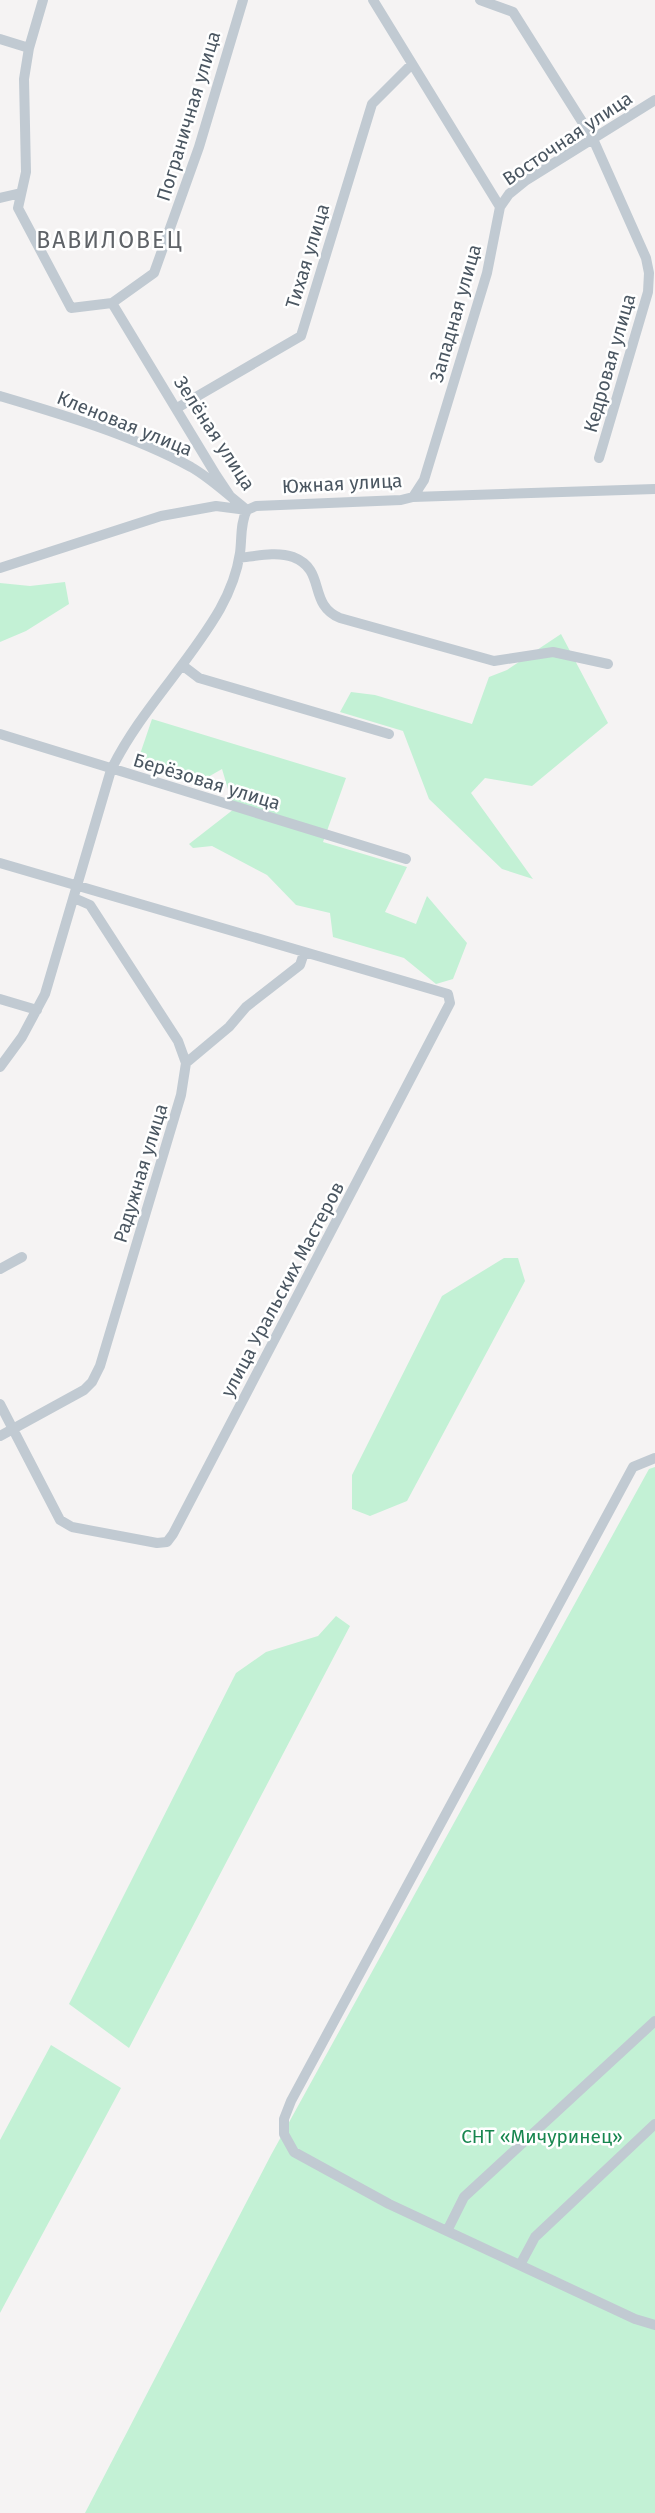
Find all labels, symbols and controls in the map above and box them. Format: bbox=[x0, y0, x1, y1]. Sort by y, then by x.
street label: Пограничная улица bbox=[152, 28, 225, 204]
street label: Восточная улица bbox=[498, 87, 636, 190]
street label: Тихая улица bbox=[281, 201, 334, 311]
district label: ВАВИЛОВЕЦ bbox=[36, 226, 184, 254]
street label: Западная улица bbox=[425, 242, 486, 385]
street label: Кедровая улица bbox=[579, 291, 640, 435]
street label: Зелёная улица bbox=[169, 372, 260, 495]
street label: Кленовая улица bbox=[54, 386, 196, 461]
street label: Южная улица bbox=[281, 469, 403, 498]
street label: Берёзовая улица bbox=[131, 748, 283, 815]
street label: Радужная улица bbox=[108, 1101, 173, 1245]
street label: улица Уральских Мастеров bbox=[216, 1178, 349, 1401]
park label: СНТ «Мичуринец» bbox=[461, 2125, 623, 2148]

